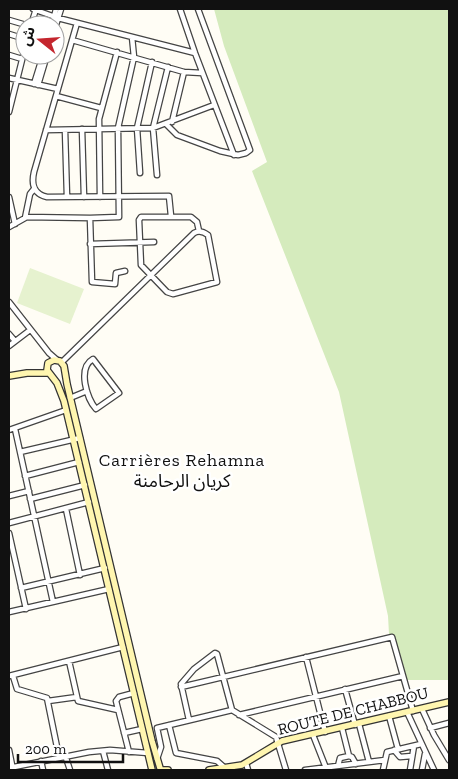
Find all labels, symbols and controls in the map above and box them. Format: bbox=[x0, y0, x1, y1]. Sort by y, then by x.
north arrow bbox=[15, 15, 65, 65]
text: ش bbox=[17, 25, 39, 48]
district label: Carrières Rehamna كريان الرحامنة bbox=[99, 449, 265, 492]
street label: ROUTE DE CHABBOU bbox=[276, 683, 430, 739]
scale bar bbox=[18, 732, 122, 764]
text: 200 m bbox=[25, 740, 66, 758]

